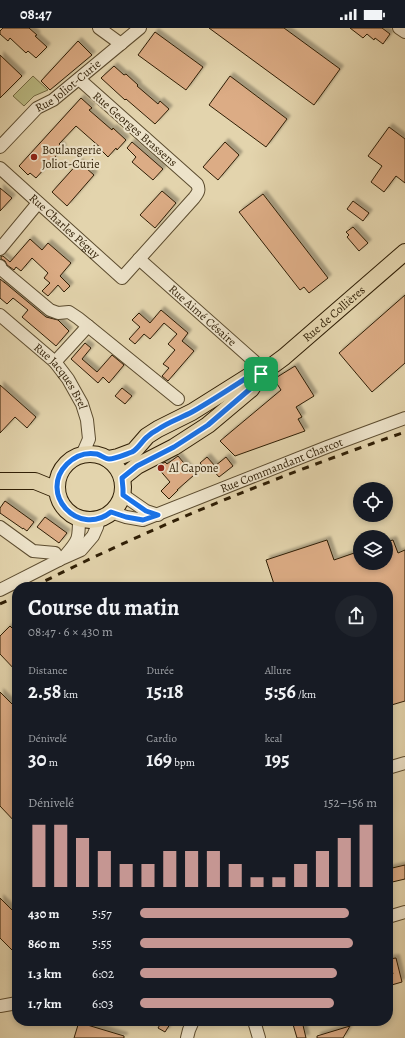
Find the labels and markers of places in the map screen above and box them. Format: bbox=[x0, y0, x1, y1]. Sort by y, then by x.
place label: Boulangerie Joliot-Curie bbox=[42, 142, 101, 172]
marker: Boulangerie Joliot-Curie bbox=[29, 152, 39, 162]
pin bbox=[244, 357, 278, 391]
place label: Al Capone bbox=[168, 460, 218, 476]
marker: Al Capone bbox=[156, 463, 166, 473]

